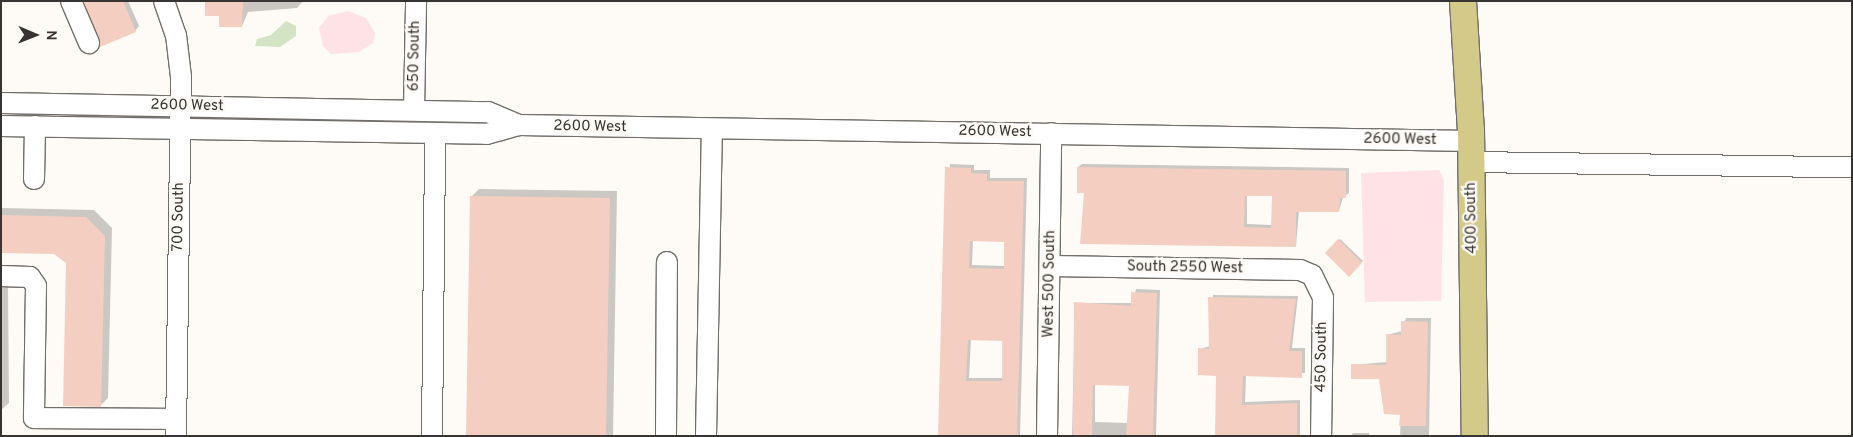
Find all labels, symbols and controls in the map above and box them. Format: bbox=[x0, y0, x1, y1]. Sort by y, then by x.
north arrow bbox=[10, 10, 60, 60]
street label: 650 South bbox=[405, 20, 425, 92]
text: N bbox=[42, 30, 59, 40]
street label: 2600 West bbox=[150, 96, 224, 116]
street label: 2600 West bbox=[553, 117, 627, 137]
street label: 2600 West bbox=[958, 122, 1032, 142]
street label: 2600 West bbox=[1363, 130, 1437, 150]
street label: 700 South bbox=[169, 182, 189, 252]
street label: 400 South bbox=[1462, 182, 1482, 254]
street label: West 500 South bbox=[1040, 230, 1060, 338]
street label: South 2550 West bbox=[1127, 258, 1243, 278]
street label: 450 South bbox=[1312, 321, 1332, 393]

